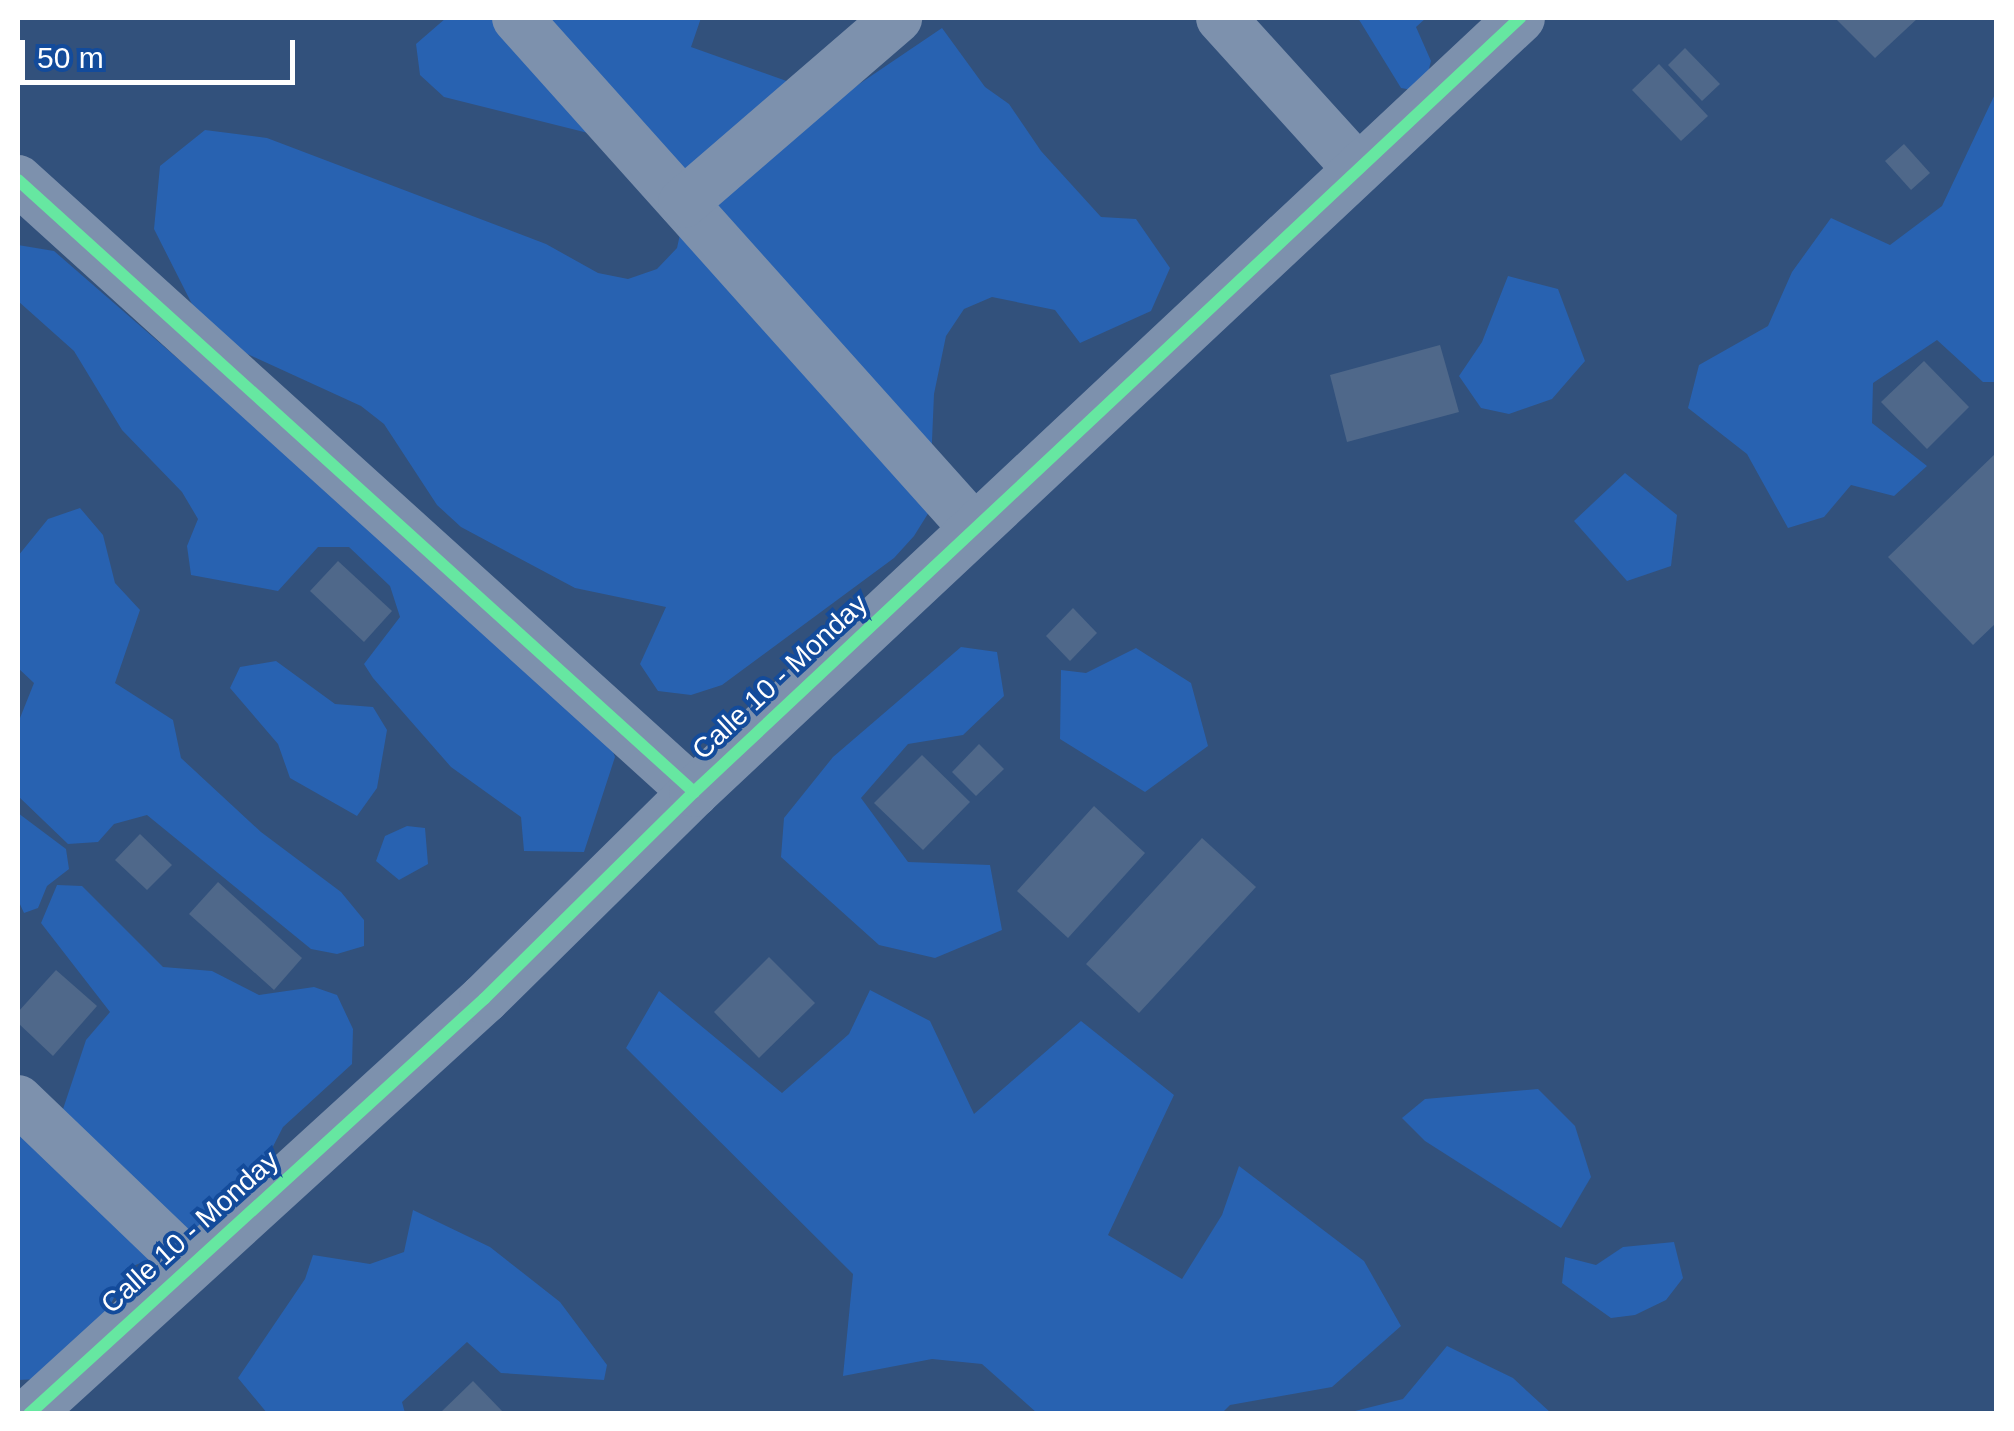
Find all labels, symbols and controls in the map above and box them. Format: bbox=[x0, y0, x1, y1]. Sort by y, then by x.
scale bar bbox=[25, 20, 300, 82]
text: 50 m bbox=[37, 41, 104, 74]
street label: Calle 10 - Monday bbox=[685, 587, 875, 767]
street label: Calle 10 - Monday bbox=[94, 1143, 286, 1321]

